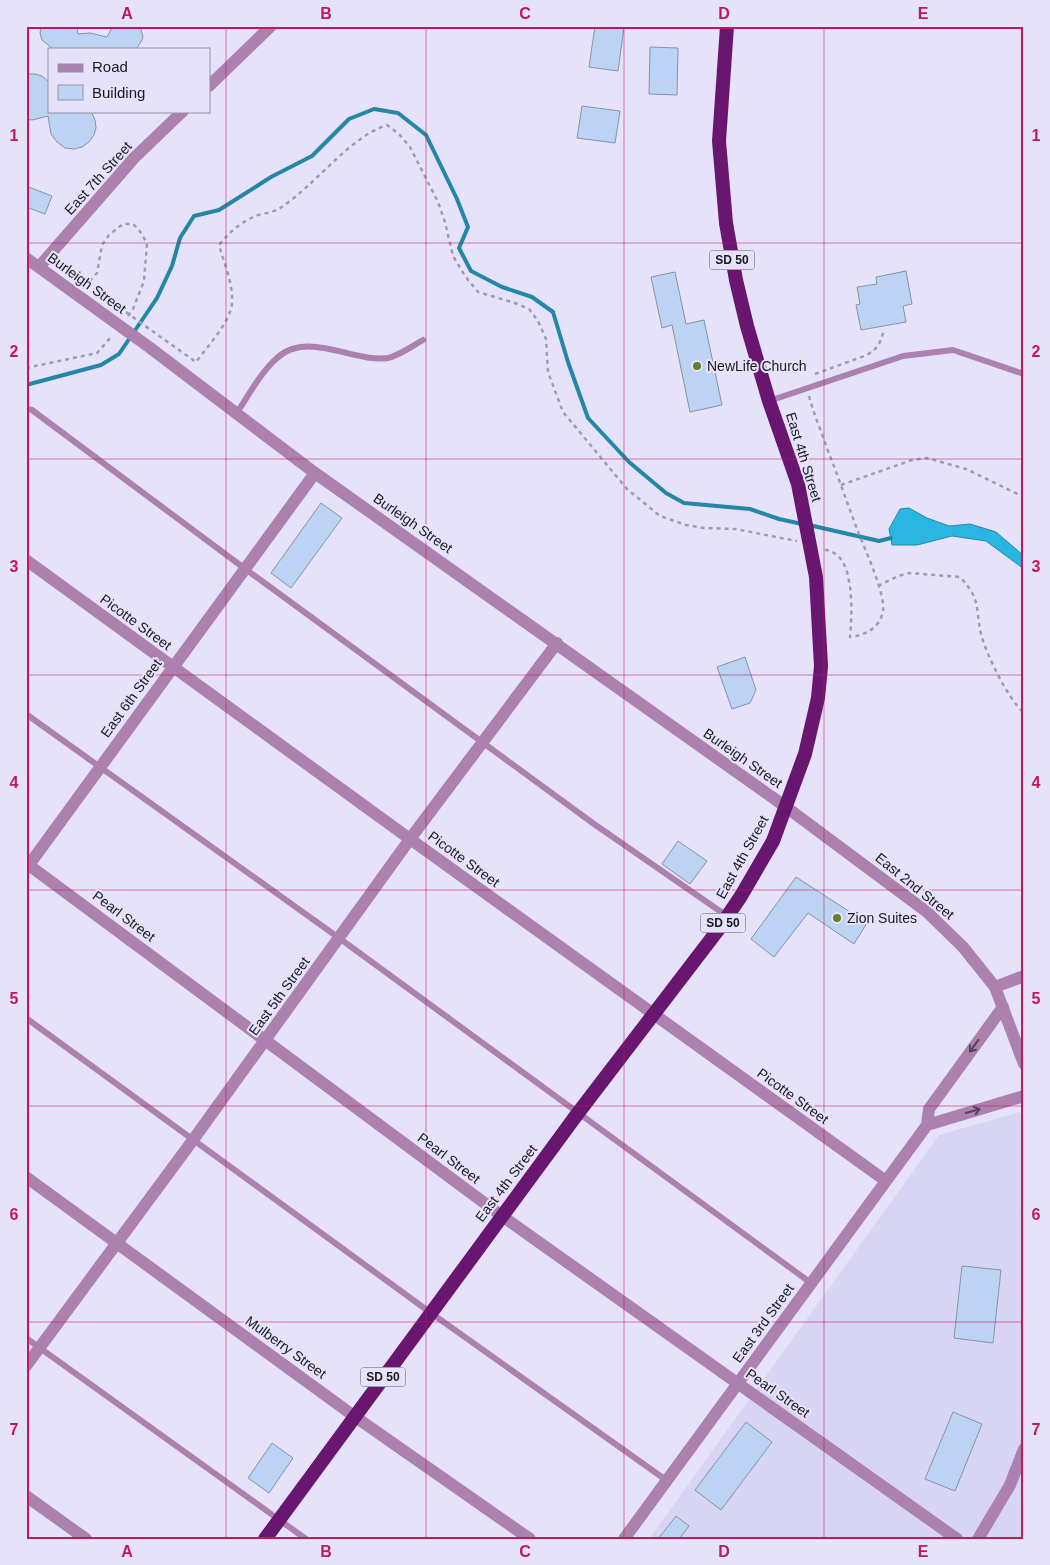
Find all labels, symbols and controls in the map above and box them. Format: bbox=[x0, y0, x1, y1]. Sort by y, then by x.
text: A bbox=[121, 5, 133, 22]
text: B bbox=[320, 5, 332, 22]
text: C bbox=[519, 5, 531, 22]
text: D bbox=[718, 5, 730, 22]
text: E bbox=[918, 5, 929, 22]
legend bbox=[48, 48, 210, 112]
text: Road bbox=[92, 58, 128, 75]
text: Building bbox=[92, 84, 145, 101]
text: 1 bbox=[10, 127, 19, 144]
text: 1 bbox=[1032, 127, 1041, 144]
street label: East 7th Street bbox=[61, 138, 135, 218]
street label: Burleigh Street bbox=[45, 249, 129, 317]
road number: SD 50 bbox=[710, 250, 754, 270]
text: 2 bbox=[10, 343, 19, 360]
text: 2 bbox=[1032, 343, 1041, 360]
place label: NewLife Church bbox=[707, 358, 807, 374]
marker: NewLife Church bbox=[691, 360, 703, 372]
street label: East 4th Street bbox=[783, 410, 825, 504]
street label: Burleigh Street bbox=[370, 490, 456, 556]
text: 3 bbox=[10, 558, 19, 575]
text: 3 bbox=[1032, 558, 1041, 575]
street label: Picotte Street bbox=[97, 591, 175, 653]
street label: East 6th Street bbox=[97, 656, 165, 740]
street label: Burleigh Street bbox=[700, 725, 786, 791]
text: 4 bbox=[10, 774, 19, 791]
text: 4 bbox=[1032, 774, 1041, 791]
street label: East 4th Street bbox=[713, 813, 771, 901]
street label: Picotte Street bbox=[425, 828, 503, 890]
street label: East 2nd Street bbox=[872, 849, 958, 923]
street label: Pearl Street bbox=[90, 887, 158, 945]
place label: Zion Suites bbox=[847, 910, 917, 926]
marker: Zion Suites bbox=[831, 912, 843, 924]
road number: SD 50 bbox=[700, 914, 746, 932]
street label: East 5th Street bbox=[245, 954, 313, 1038]
text: 5 bbox=[10, 990, 19, 1007]
text: 5 bbox=[1032, 990, 1041, 1007]
one-way arrow bbox=[969, 1039, 979, 1053]
street label: Picotte Street bbox=[754, 1065, 832, 1127]
one-way arrow bbox=[965, 1105, 981, 1115]
street label: Pearl Street bbox=[415, 1129, 483, 1187]
street label: East 4th Street bbox=[472, 1141, 540, 1225]
text: 6 bbox=[10, 1206, 19, 1223]
text: 6 bbox=[1032, 1206, 1041, 1223]
street label: East 3rd Street bbox=[729, 1280, 797, 1365]
street label: Mulberry Street bbox=[243, 1312, 329, 1382]
street label: Pearl Street bbox=[743, 1365, 813, 1421]
road number: SD 50 bbox=[360, 1368, 406, 1386]
text: 7 bbox=[10, 1421, 19, 1438]
text: 7 bbox=[1032, 1421, 1041, 1438]
text: A bbox=[121, 1543, 133, 1560]
text: B bbox=[320, 1543, 332, 1560]
text: C bbox=[519, 1543, 531, 1560]
text: D bbox=[718, 1543, 730, 1560]
text: E bbox=[918, 1543, 929, 1560]

